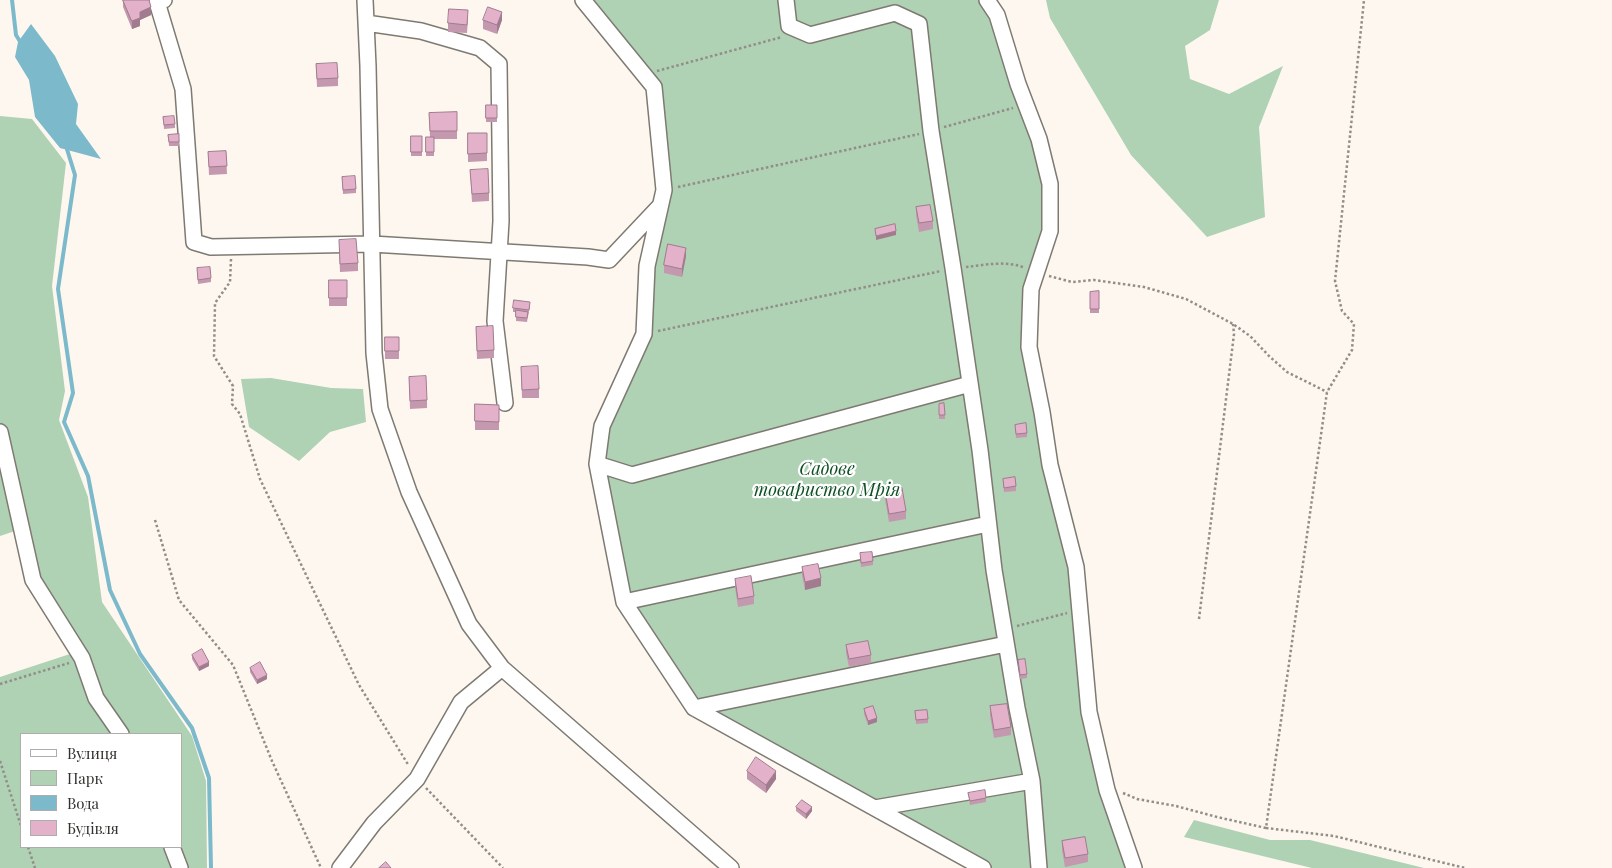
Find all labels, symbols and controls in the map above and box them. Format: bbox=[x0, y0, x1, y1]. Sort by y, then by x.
park label: Садове товариство Мрія bbox=[754, 458, 900, 500]
legend bbox=[20, 733, 182, 848]
text: Вулиця bbox=[67, 743, 117, 763]
text: Парк bbox=[67, 768, 103, 788]
text: Вода bbox=[67, 793, 99, 813]
text: Будівля bbox=[67, 818, 119, 838]

